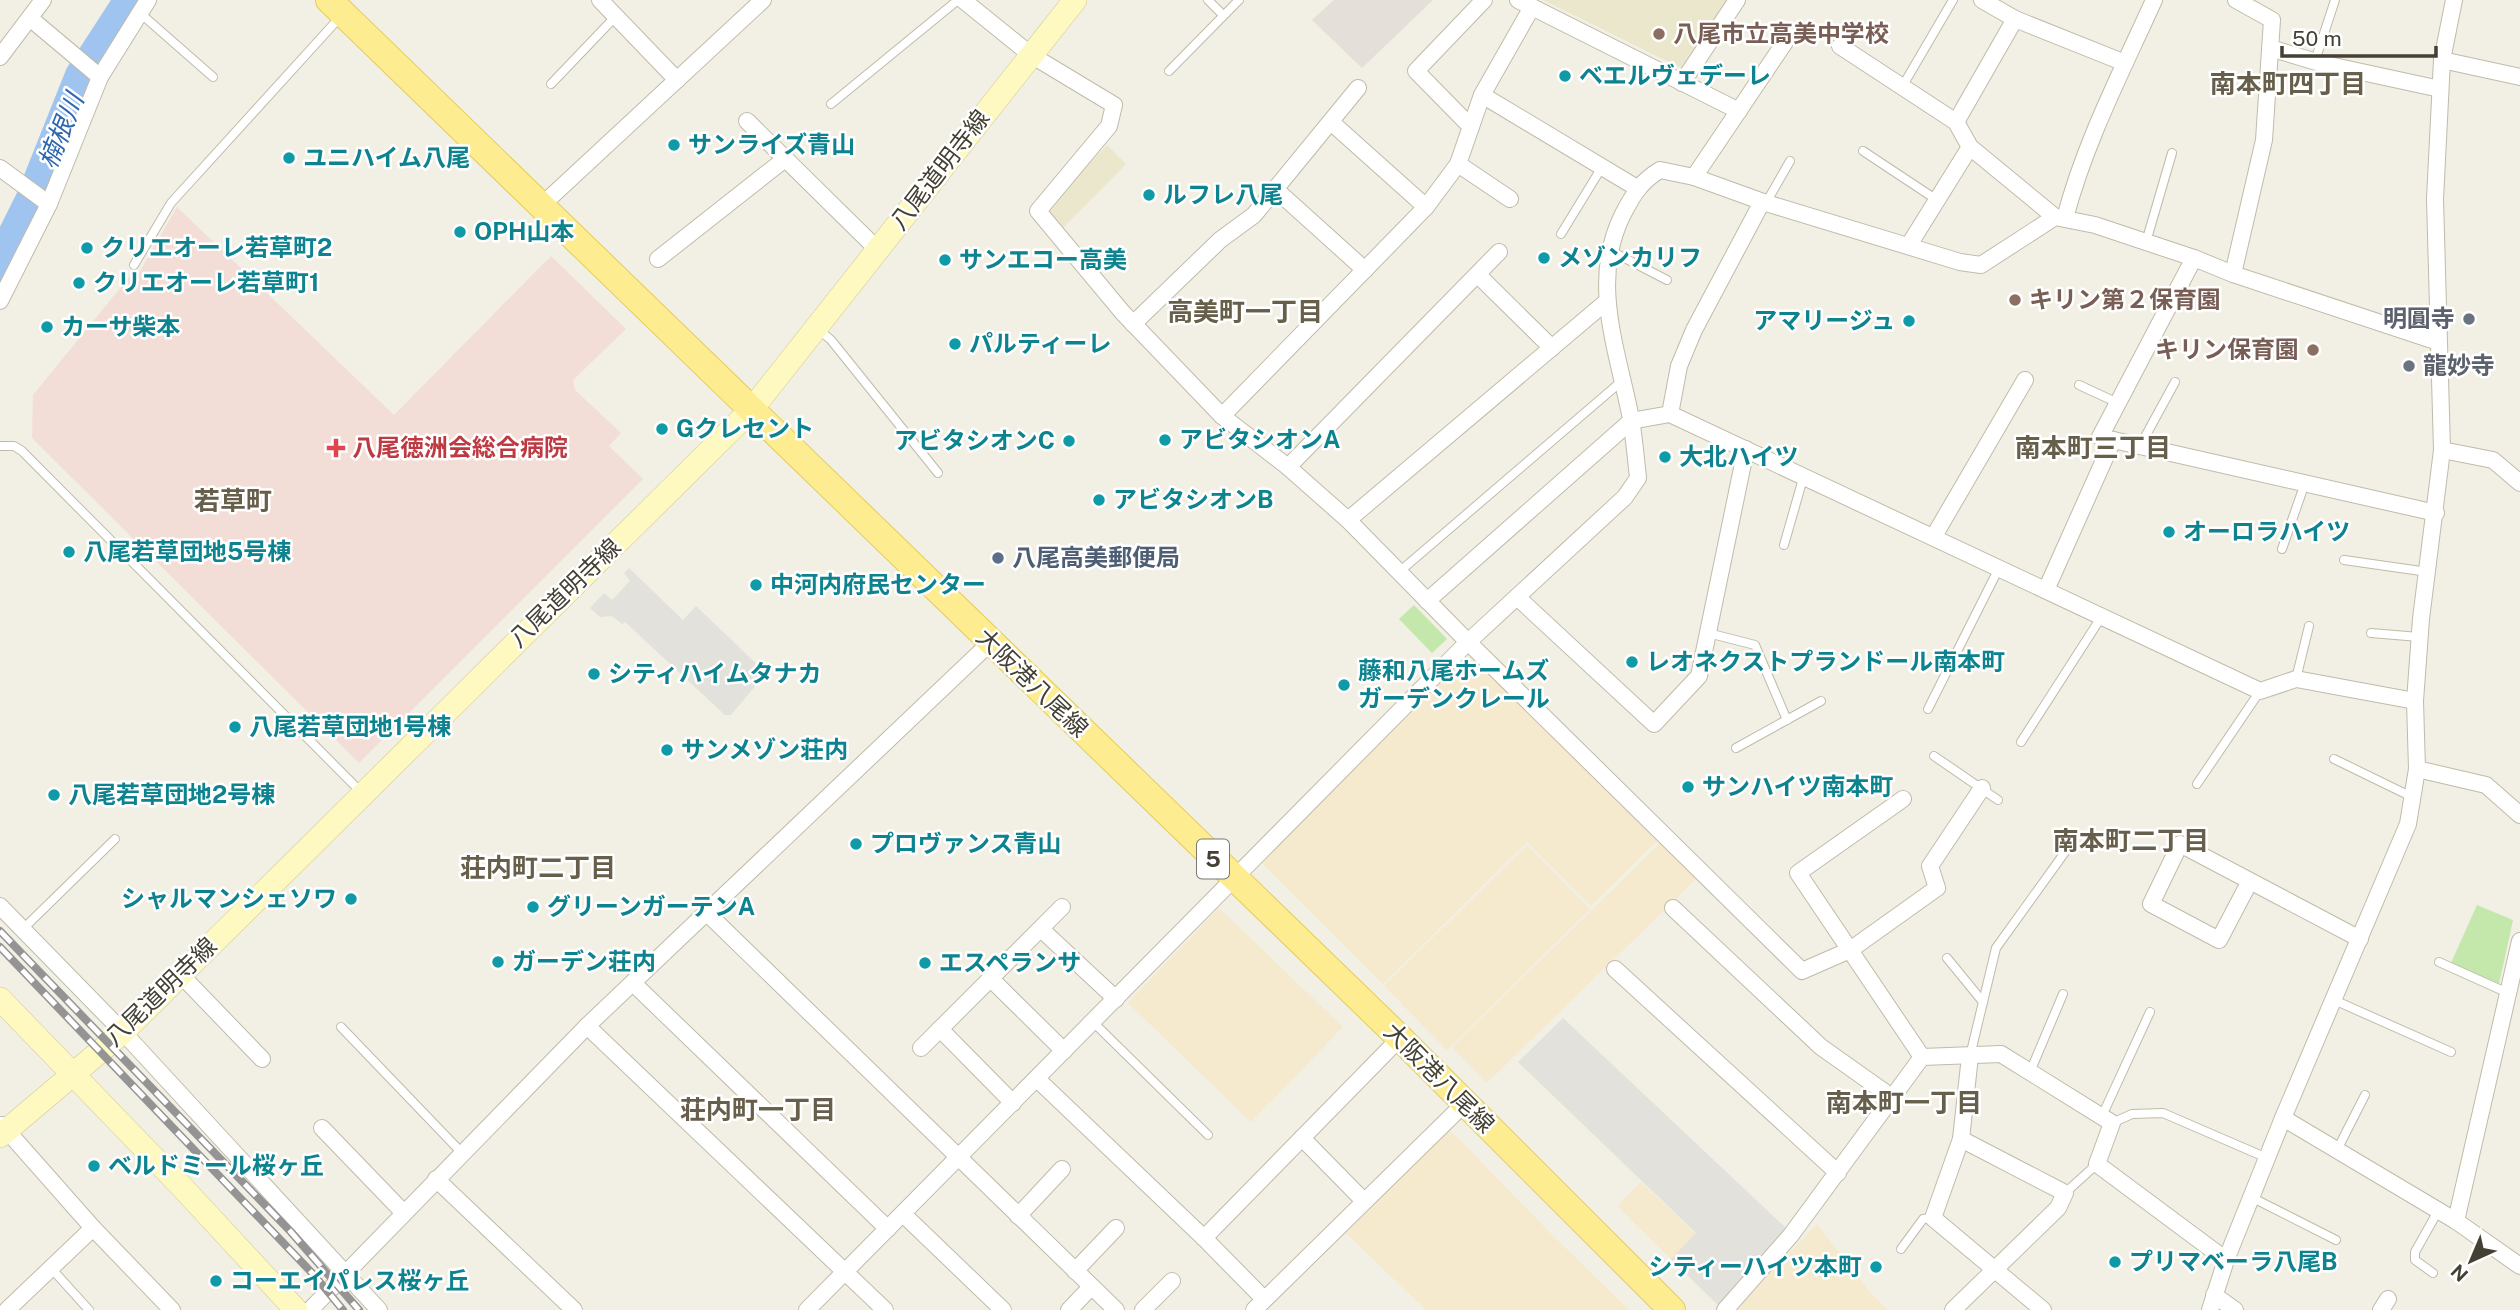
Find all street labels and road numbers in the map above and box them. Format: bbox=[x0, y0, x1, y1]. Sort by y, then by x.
street label: 八尾道明寺線 bbox=[884, 104, 995, 235]
street label: 八尾道明寺線 bbox=[503, 532, 626, 652]
street label: 大阪港八尾線 bbox=[971, 622, 1094, 742]
road number: 5 bbox=[1197, 839, 1229, 878]
street label: 八尾道明寺線 bbox=[99, 931, 222, 1051]
street label: 大阪港八尾線 bbox=[1379, 1016, 1501, 1138]

